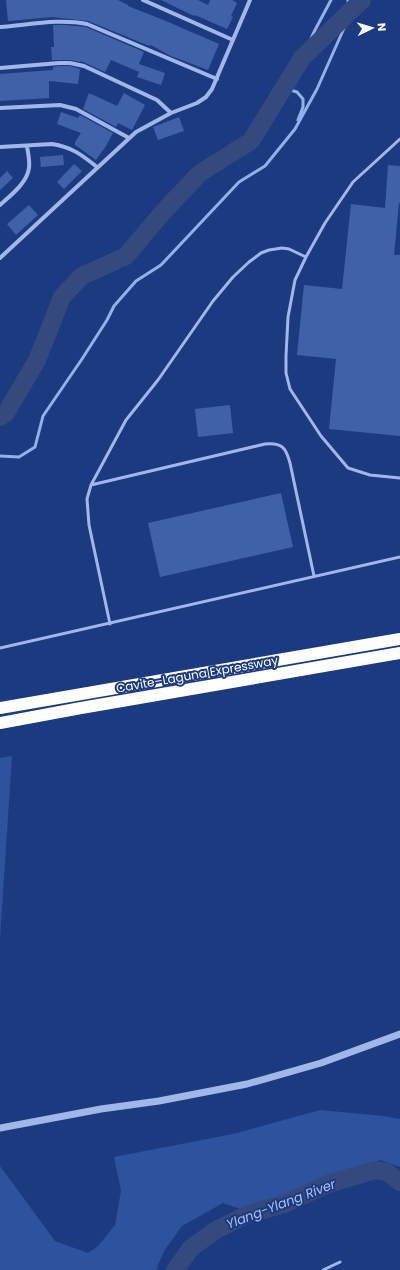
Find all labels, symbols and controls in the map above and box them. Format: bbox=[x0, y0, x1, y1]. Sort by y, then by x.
north arrow bbox=[352, 8, 392, 48]
text: N bbox=[374, 22, 390, 32]
street label: Cavite–Laguna Expressway bbox=[115, 651, 280, 697]
water label: Ylang-Ylang River bbox=[224, 1174, 339, 1234]

